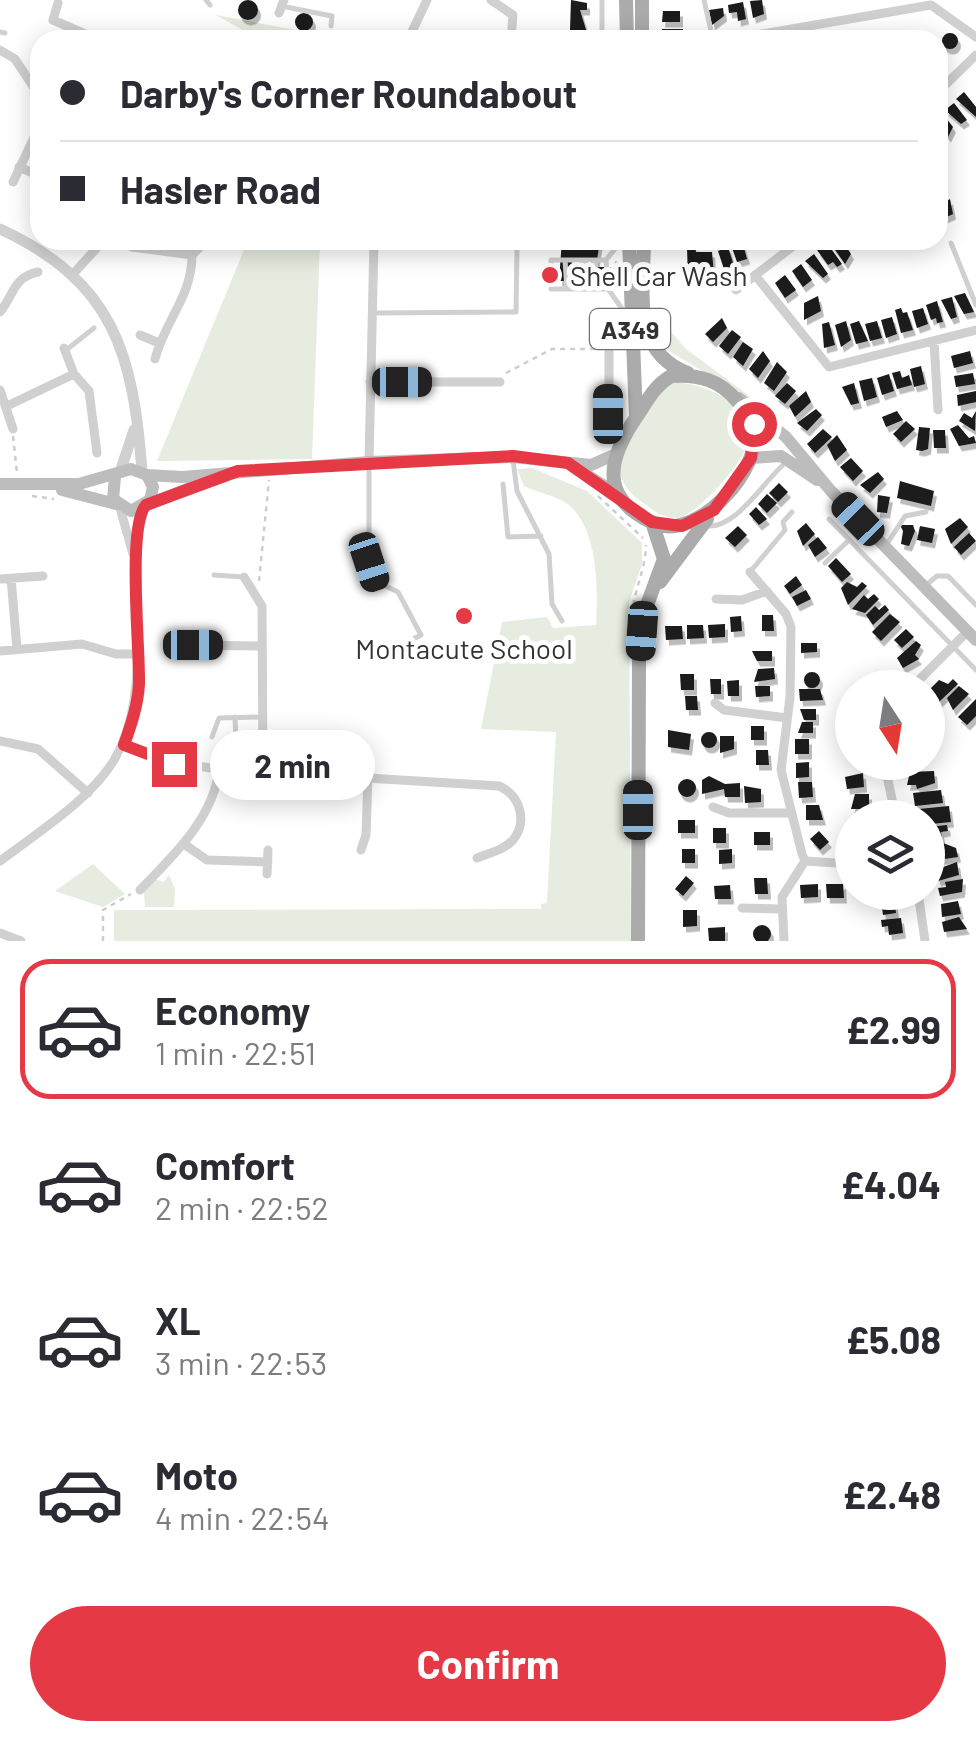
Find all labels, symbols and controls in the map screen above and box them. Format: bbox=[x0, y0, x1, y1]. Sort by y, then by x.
text: Darby's Corner Roundabout bbox=[120, 70, 577, 116]
text: Hasler Road bbox=[120, 166, 321, 212]
place label: Shell Car Wash bbox=[570, 258, 748, 292]
marker: Shell Car Wash bbox=[539, 264, 561, 286]
road number: A349 bbox=[590, 309, 670, 349]
car bbox=[372, 367, 432, 397]
car bbox=[593, 384, 623, 444]
route start bbox=[732, 402, 777, 447]
car bbox=[826, 487, 890, 551]
car bbox=[345, 529, 393, 595]
car bbox=[625, 600, 659, 662]
marker: Montacute School bbox=[453, 605, 475, 627]
car bbox=[163, 630, 223, 660]
place label: Montacute School bbox=[355, 631, 573, 665]
north arrow bbox=[835, 670, 945, 780]
map controls bbox=[835, 670, 945, 910]
callout: 2 min bbox=[209, 729, 374, 799]
route end bbox=[152, 742, 197, 787]
text: 2 min bbox=[254, 746, 331, 784]
car bbox=[623, 780, 653, 840]
button: layers bbox=[835, 800, 945, 910]
icon: car bbox=[35, 984, 125, 1074]
text: Economy bbox=[155, 987, 310, 1033]
text: £2.99 bbox=[846, 1006, 941, 1052]
text: 1 min · 22:51 bbox=[155, 1033, 316, 1071]
icon: car bbox=[35, 1139, 125, 1229]
text: Comfort bbox=[155, 1142, 295, 1188]
text: £4.04 bbox=[841, 1161, 941, 1207]
text: 2 min · 22:52 bbox=[155, 1188, 329, 1226]
icon: car bbox=[35, 1294, 125, 1384]
text: XL bbox=[155, 1297, 201, 1343]
text: £5.08 bbox=[846, 1316, 941, 1362]
text: 3 min · 22:53 bbox=[155, 1343, 327, 1381]
icon: car bbox=[35, 1449, 125, 1539]
text: Moto bbox=[155, 1452, 238, 1498]
text: £2.48 bbox=[843, 1471, 941, 1517]
text: 4 min · 22:54 bbox=[155, 1498, 330, 1536]
button: Confirm bbox=[30, 1606, 946, 1721]

